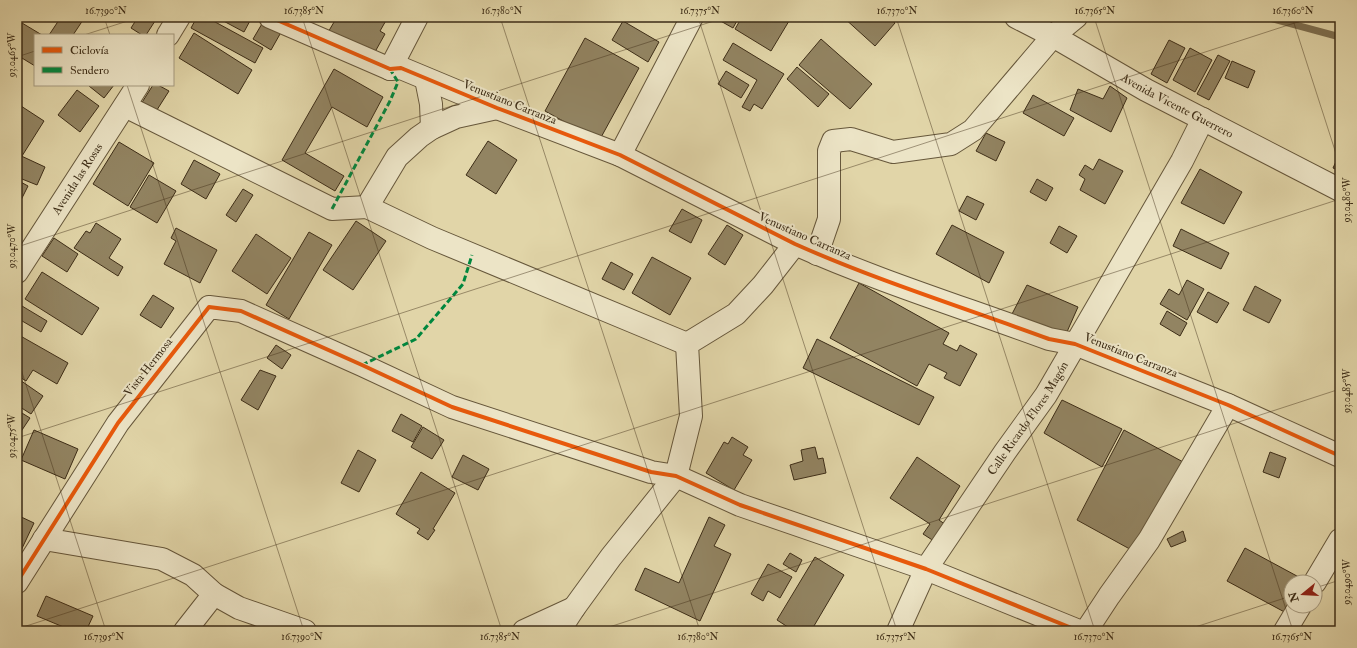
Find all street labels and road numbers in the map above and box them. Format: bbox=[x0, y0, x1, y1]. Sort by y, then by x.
street label: Avenida Vicente Guerrero bbox=[1117, 70, 1236, 142]
street label: Venustiano Carranza bbox=[461, 77, 560, 129]
street label: Avenida las Rosas bbox=[49, 140, 106, 219]
street label: Venustiano Carranza bbox=[756, 209, 854, 264]
street label: Venustiano Carranza bbox=[1082, 330, 1181, 382]
street label: Vista Hermosa bbox=[121, 334, 177, 400]
street label: Calle Ricardo Flores Magón bbox=[984, 359, 1072, 478]

